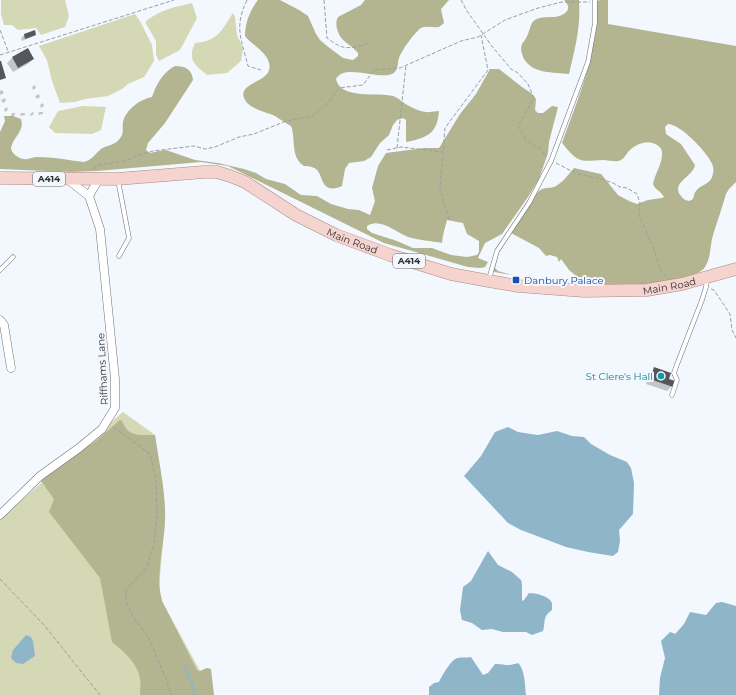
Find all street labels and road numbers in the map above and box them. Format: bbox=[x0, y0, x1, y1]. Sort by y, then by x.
road number: A414 bbox=[33, 172, 65, 186]
street label: Main Road bbox=[324, 225, 380, 257]
road number: A414 bbox=[393, 254, 425, 268]
street label: Main Road bbox=[642, 274, 697, 298]
street label: Riffhams Lane bbox=[94, 333, 111, 405]

